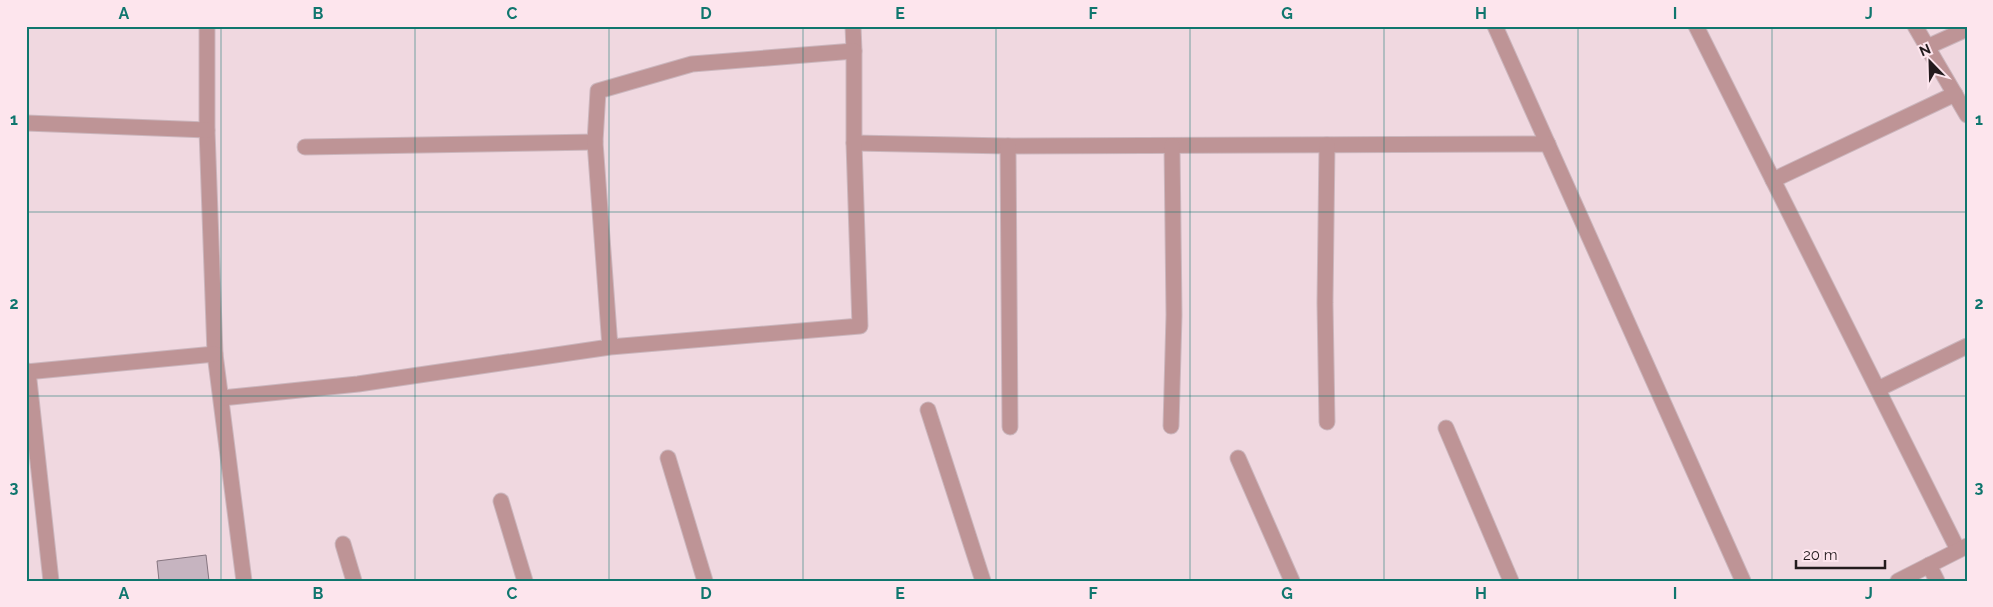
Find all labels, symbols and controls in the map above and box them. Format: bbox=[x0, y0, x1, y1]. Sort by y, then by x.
text: A bbox=[119, 4, 130, 23]
text: B bbox=[313, 4, 324, 23]
text: C bbox=[507, 4, 518, 23]
text: D bbox=[700, 4, 712, 23]
text: E bbox=[895, 4, 905, 23]
text: F bbox=[1088, 4, 1098, 23]
text: G bbox=[1281, 4, 1293, 23]
text: H bbox=[1475, 4, 1487, 23]
text: I bbox=[1673, 4, 1677, 23]
text: J bbox=[1865, 4, 1873, 23]
north arrow bbox=[1906, 38, 1956, 88]
text: N bbox=[1917, 41, 1933, 59]
text: 1 bbox=[10, 110, 18, 129]
text: 1 bbox=[1975, 110, 1983, 129]
text: 2 bbox=[9, 294, 19, 313]
text: 2 bbox=[1974, 294, 1984, 313]
text: 3 bbox=[10, 478, 19, 497]
text: 3 bbox=[1975, 478, 1984, 497]
scale bar bbox=[1796, 537, 1884, 569]
text: 20 m bbox=[1803, 546, 1838, 564]
text: A bbox=[119, 584, 130, 603]
text: B bbox=[313, 584, 324, 603]
text: C bbox=[507, 584, 518, 603]
text: D bbox=[700, 584, 712, 603]
text: E bbox=[895, 584, 905, 603]
text: F bbox=[1088, 584, 1098, 603]
text: G bbox=[1281, 584, 1293, 603]
text: H bbox=[1475, 584, 1487, 603]
text: I bbox=[1673, 584, 1677, 603]
text: J bbox=[1865, 584, 1873, 603]

